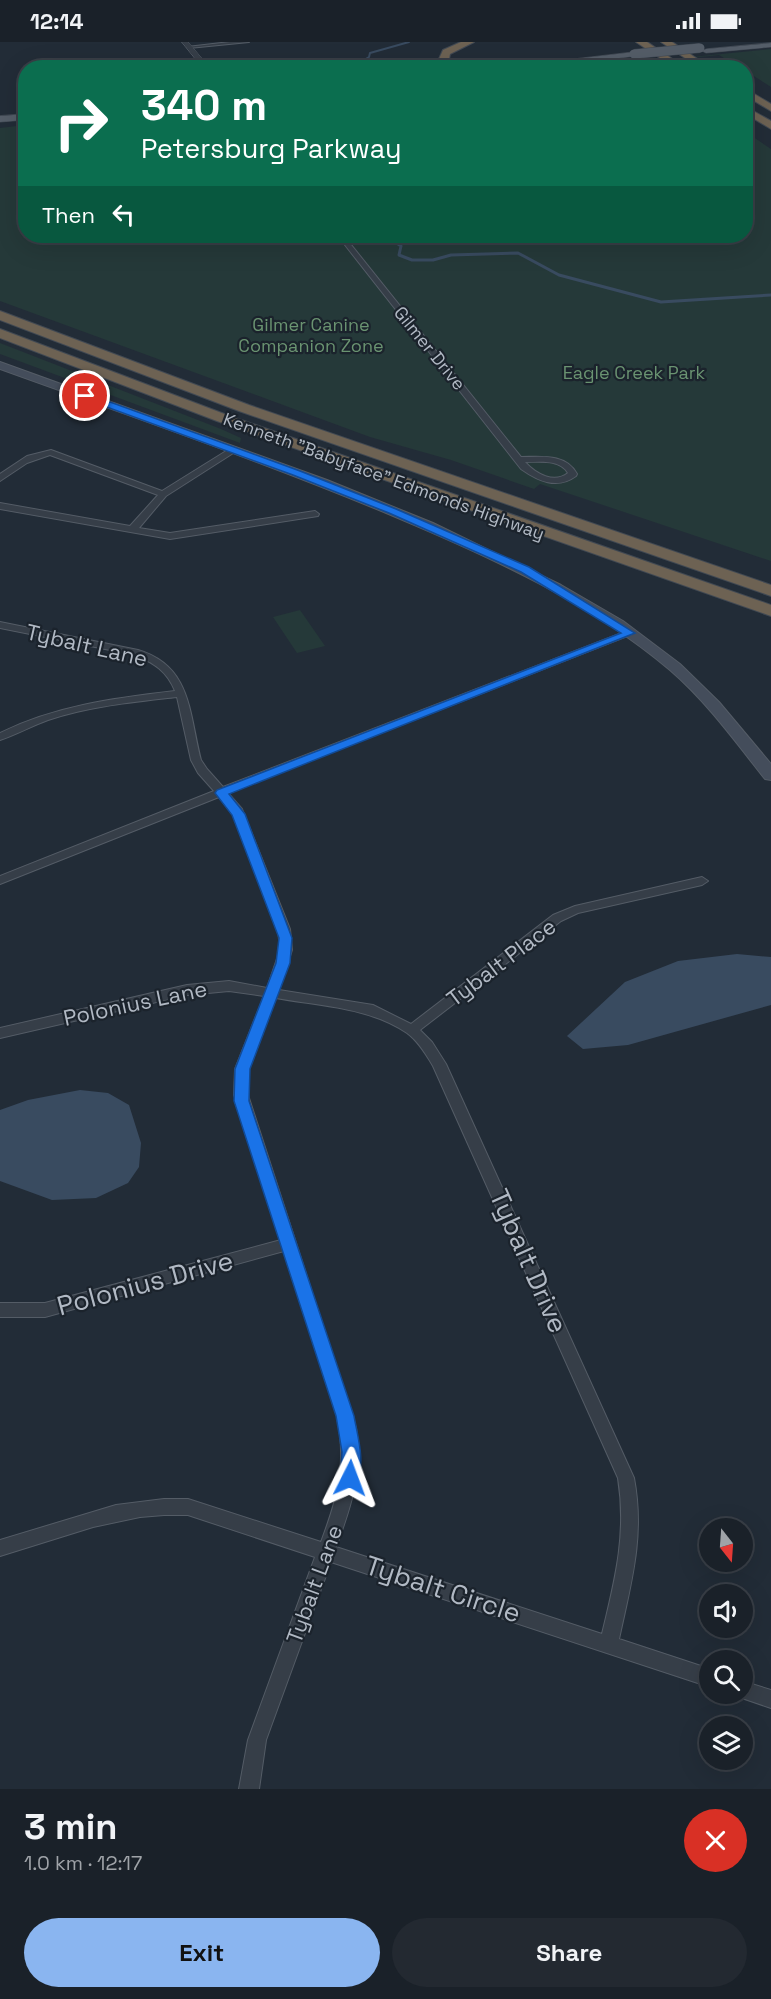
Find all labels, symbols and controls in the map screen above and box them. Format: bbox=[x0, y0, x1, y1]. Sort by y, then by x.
text: 12:14 bbox=[30, 7, 84, 35]
text: 340 m bbox=[141, 79, 267, 132]
icon: right bbox=[42, 84, 120, 162]
text: Petersburg Parkway bbox=[141, 131, 401, 166]
icon: left bbox=[107, 198, 140, 231]
text: Then bbox=[42, 201, 95, 229]
street label: Gilmer Drive bbox=[389, 301, 471, 395]
park label: Gilmer Canine Companion Zone bbox=[238, 313, 384, 357]
park label: Eagle Creek Park bbox=[563, 361, 706, 384]
pin bbox=[59, 370, 110, 421]
icon: arrive bbox=[68, 379, 101, 412]
street label: Kenneth "Babyface" Edmonds Highway bbox=[220, 407, 548, 545]
street label: Tybalt Lane bbox=[24, 617, 150, 673]
street label: Tybalt Place bbox=[441, 912, 561, 1012]
street label: Polonius Lane bbox=[61, 974, 209, 1032]
street label: Tybalt Drive bbox=[482, 1184, 576, 1338]
street label: Polonius Drive bbox=[53, 1243, 237, 1323]
position arrow bbox=[318, 1446, 382, 1510]
north arrow bbox=[699, 1518, 753, 1572]
map controls bbox=[699, 1518, 753, 1770]
street label: Tybalt Lane bbox=[280, 1521, 348, 1647]
street label: Tybalt Circle bbox=[361, 1547, 525, 1631]
button: sound bbox=[699, 1584, 753, 1638]
button: search bbox=[699, 1650, 753, 1704]
button: layers bbox=[699, 1716, 753, 1770]
text: 3 min bbox=[24, 1804, 118, 1850]
button: close bbox=[684, 1809, 747, 1872]
text: 1.0 km · 12:17 bbox=[24, 1850, 142, 1876]
button: Exit bbox=[24, 1918, 380, 1987]
button: Share bbox=[392, 1918, 747, 1987]

